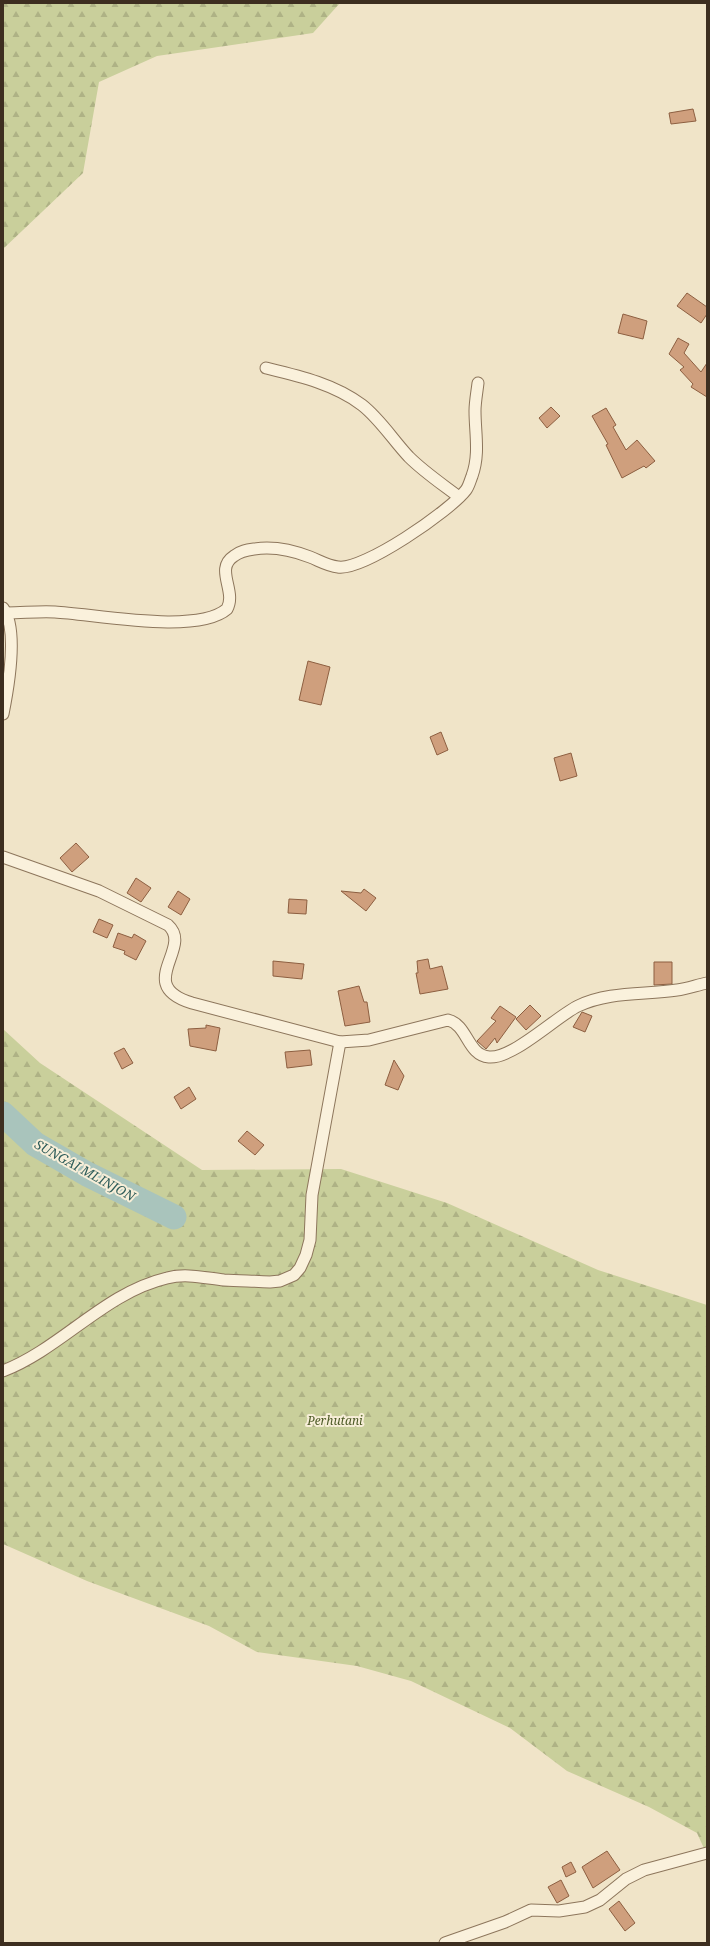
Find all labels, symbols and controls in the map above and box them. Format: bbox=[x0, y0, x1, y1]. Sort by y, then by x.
water label: SUNGAI MLINJON bbox=[32, 1135, 139, 1206]
park label: Perhutani bbox=[306, 1412, 363, 1429]

